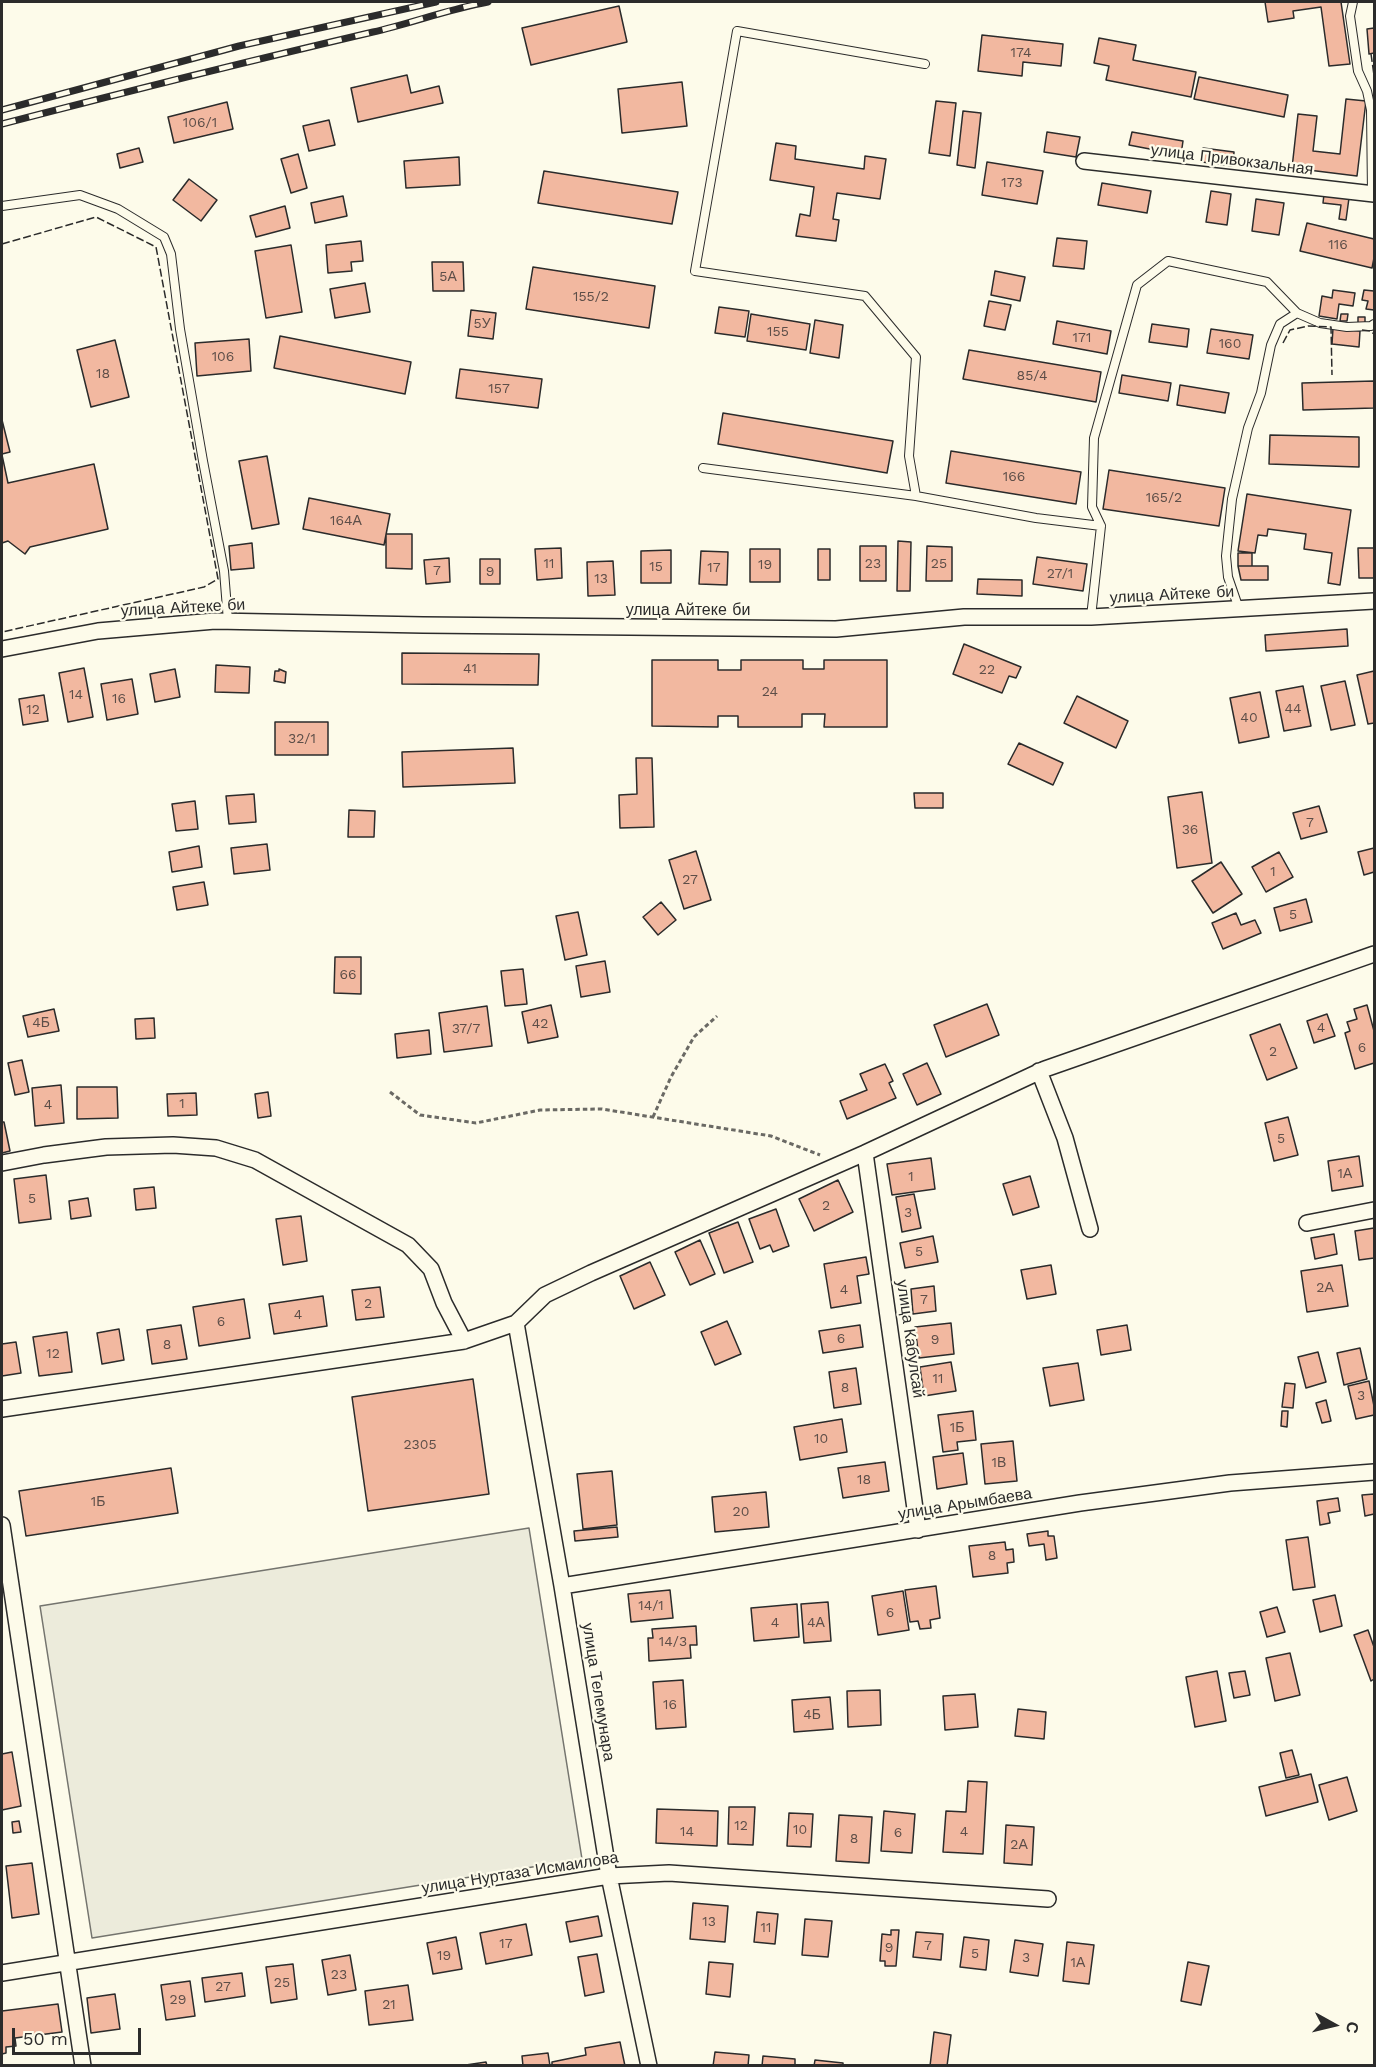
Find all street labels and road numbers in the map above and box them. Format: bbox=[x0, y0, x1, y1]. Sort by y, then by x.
street label: улица Привокзальная bbox=[1150, 141, 1314, 179]
street label: улица Айтеке би bbox=[1109, 582, 1235, 608]
street label: улица Айтеке би bbox=[120, 595, 246, 621]
street label: улица Айтеке би bbox=[626, 600, 750, 620]
street label: улица Кабулсай bbox=[892, 1279, 928, 1399]
street label: улица Арымбаева bbox=[897, 1484, 1033, 1524]
street label: улица Телемунара bbox=[578, 1622, 618, 1762]
street label: улица Нуртаза Исмаилова bbox=[420, 1848, 620, 1898]

